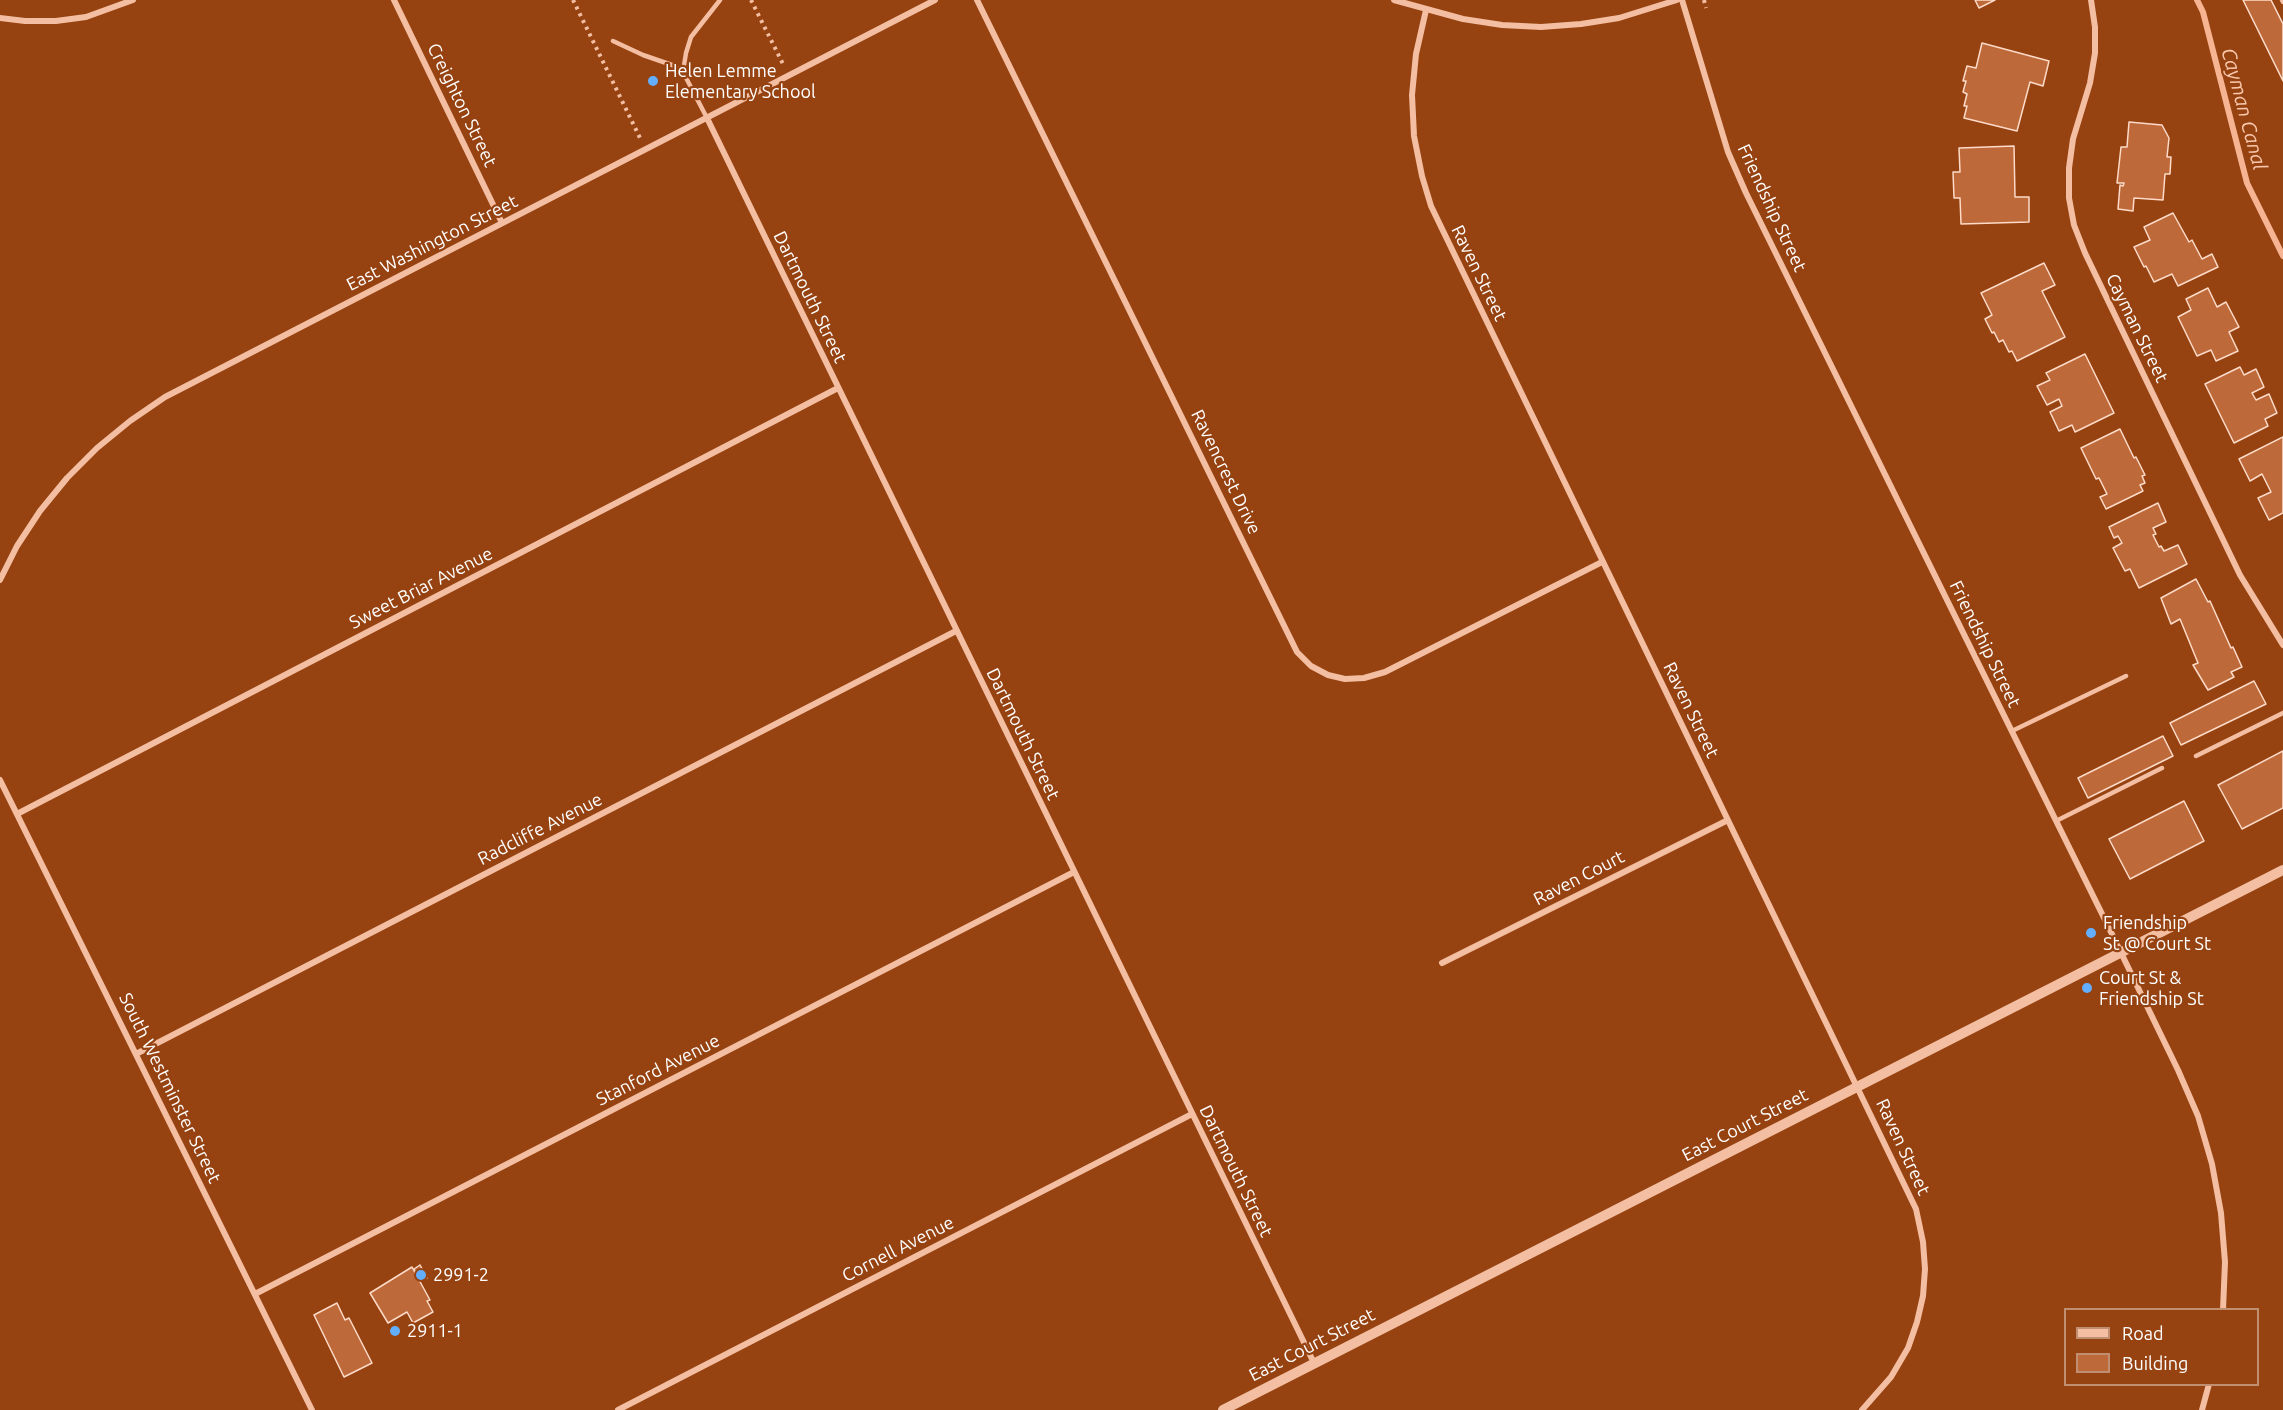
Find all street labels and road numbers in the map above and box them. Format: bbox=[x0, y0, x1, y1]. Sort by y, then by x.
street label: Creighton Street bbox=[423, 40, 501, 170]
street label: Friendship Street bbox=[1733, 141, 1811, 275]
street label: East Washington Street bbox=[343, 190, 521, 296]
street label: Raven Street bbox=[1447, 222, 1511, 324]
street label: Dartmouth Street bbox=[769, 228, 851, 366]
street label: Cayman Street bbox=[2101, 270, 2173, 386]
street label: Ravencrest Drive bbox=[1186, 406, 1266, 538]
street label: Sweet Briar Avenue bbox=[346, 543, 496, 633]
street label: Friendship Street bbox=[1945, 577, 2025, 711]
street label: Raven Street bbox=[1659, 659, 1723, 761]
street label: Dartmouth Street bbox=[982, 665, 1064, 803]
street label: Radcliffe Avenue bbox=[474, 788, 606, 870]
street label: Raven Court bbox=[1530, 846, 1628, 910]
street label: South Westminster Street bbox=[114, 989, 226, 1187]
street label: Stanford Avenue bbox=[593, 1030, 723, 1110]
street label: East Court Street bbox=[1678, 1084, 1812, 1166]
street label: Raven Street bbox=[1871, 1095, 1935, 1199]
street label: Dartmouth Street bbox=[1195, 1102, 1277, 1240]
street label: Cornell Avenue bbox=[838, 1212, 958, 1286]
street label: East Court Street bbox=[1245, 1304, 1379, 1386]

